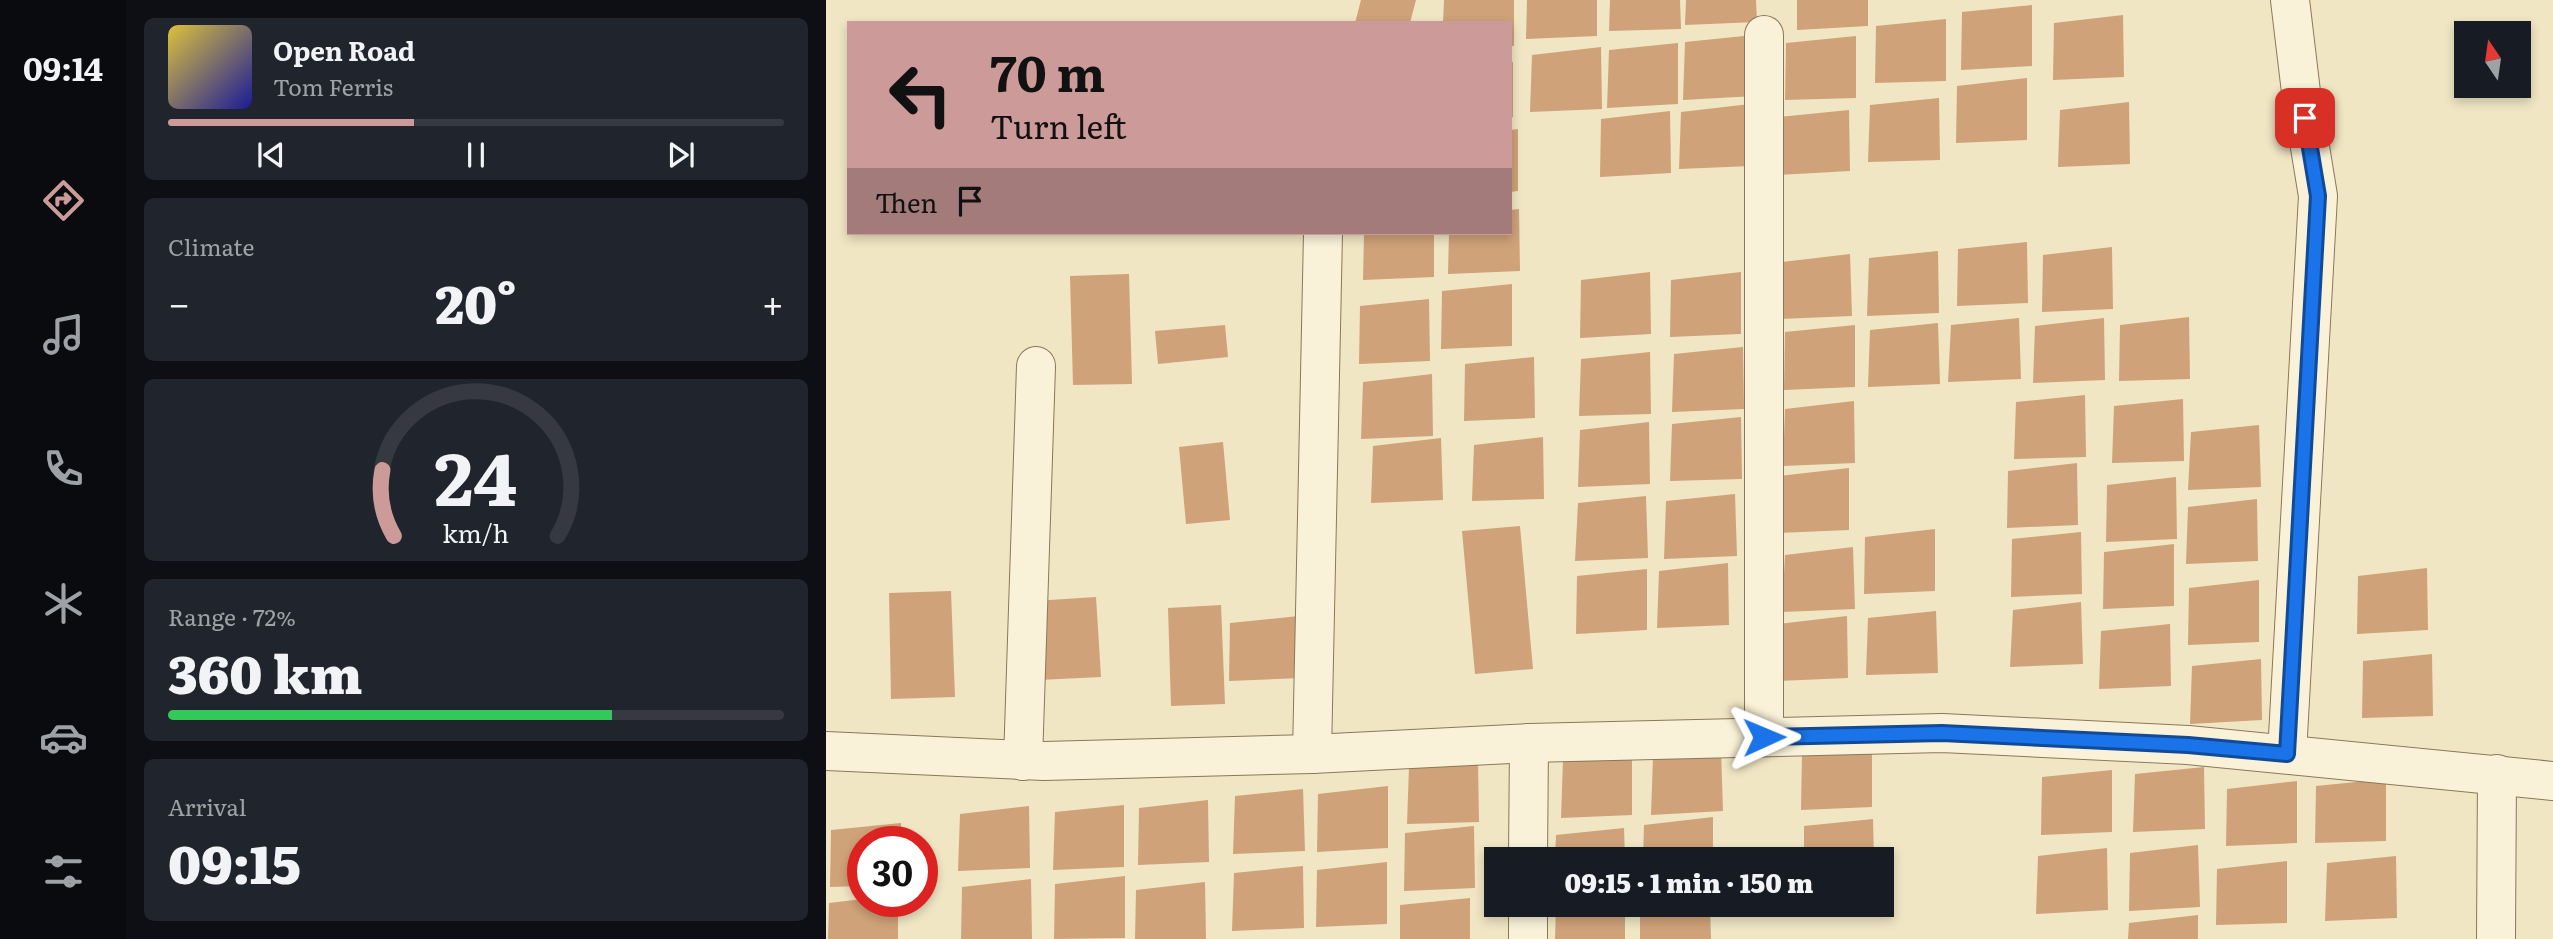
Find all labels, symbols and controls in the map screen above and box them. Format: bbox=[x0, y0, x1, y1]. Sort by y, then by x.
north arrow bbox=[2454, 21, 2530, 98]
map controls bbox=[2454, 21, 2531, 98]
text: Open Road bbox=[273, 30, 415, 69]
text: 70 m bbox=[990, 34, 1105, 107]
text: 09:14 bbox=[23, 43, 103, 91]
icon: left bbox=[875, 49, 966, 140]
text: Tom Ferris bbox=[273, 69, 393, 103]
pin bbox=[2275, 88, 2335, 148]
icon: arrive bbox=[2286, 99, 2324, 137]
text: Turn left bbox=[990, 101, 1127, 149]
icon: previous bbox=[252, 136, 290, 174]
icon: pause bbox=[457, 136, 495, 174]
icon: next bbox=[662, 136, 700, 174]
icon: directions bbox=[39, 176, 88, 225]
text: Then bbox=[875, 182, 937, 221]
icon: arrive bbox=[951, 182, 989, 220]
text: Climate bbox=[168, 229, 254, 263]
text: 20° bbox=[435, 263, 517, 340]
text: − bbox=[168, 273, 190, 330]
text: + bbox=[762, 273, 784, 330]
icon: music bbox=[39, 310, 88, 359]
text: 24 bbox=[435, 420, 518, 528]
icon: phone bbox=[39, 444, 88, 493]
text: km/h bbox=[443, 513, 509, 550]
icon: climate bbox=[39, 579, 88, 628]
text: Range · 72% bbox=[168, 599, 296, 633]
text: 360 km bbox=[168, 633, 362, 710]
position arrow bbox=[1727, 700, 1801, 774]
icon: car bbox=[39, 713, 88, 762]
text: Arrival bbox=[168, 789, 247, 823]
text: 09:15 bbox=[168, 823, 301, 900]
speed limit sign: 30 bbox=[847, 826, 938, 917]
icon: filters bbox=[39, 847, 88, 896]
text: 09:15 · 1 min · 150 m bbox=[1565, 862, 1813, 901]

